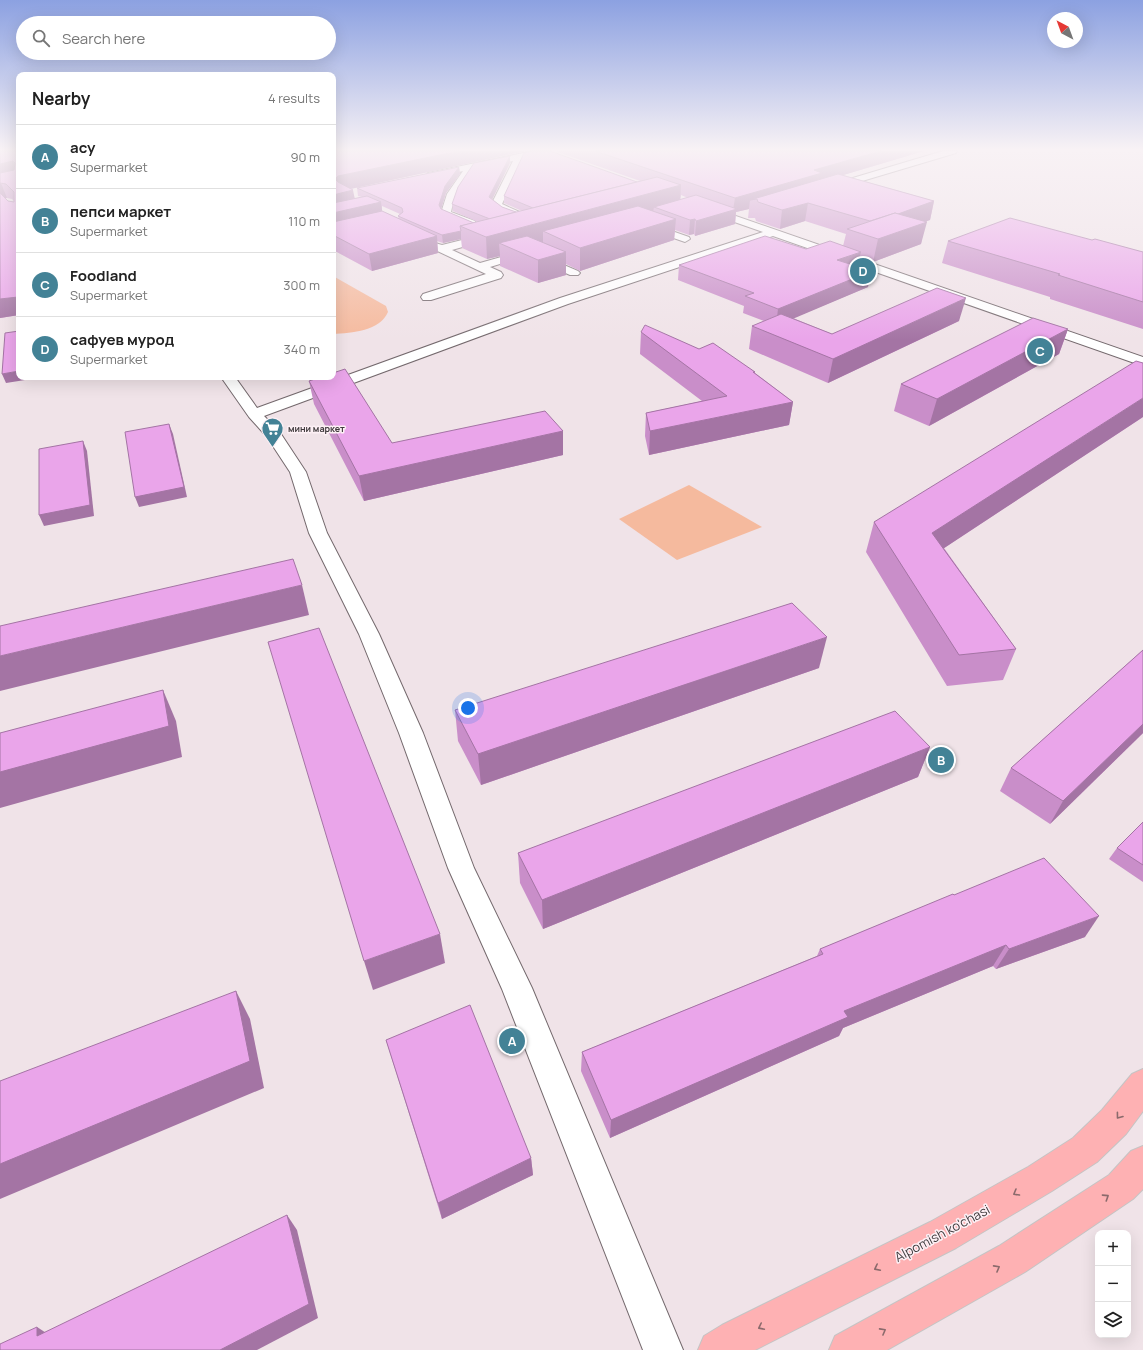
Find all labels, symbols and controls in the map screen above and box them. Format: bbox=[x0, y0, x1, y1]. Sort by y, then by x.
north arrow bbox=[1047, 12, 1083, 48]
search box bbox=[16, 16, 336, 60]
icon: search bbox=[30, 27, 52, 49]
text: Search here bbox=[62, 28, 145, 49]
text: Nearby bbox=[32, 87, 90, 110]
text: 4 results bbox=[268, 89, 320, 107]
text: асу bbox=[70, 137, 95, 158]
text: A bbox=[41, 148, 49, 166]
text: 90 m bbox=[290, 148, 320, 166]
text: Supermarket bbox=[70, 158, 148, 176]
text: пепси маркет bbox=[70, 201, 171, 222]
text: B bbox=[41, 212, 49, 230]
text: 110 m bbox=[288, 212, 320, 230]
text: Supermarket bbox=[70, 222, 148, 240]
pin: D bbox=[850, 256, 876, 286]
text: Foodland bbox=[70, 265, 137, 286]
text: C bbox=[40, 276, 50, 294]
text: 300 m bbox=[283, 276, 320, 294]
text: Supermarket bbox=[70, 286, 148, 304]
text: сафуев мурод bbox=[70, 329, 174, 350]
pin: C bbox=[1027, 336, 1053, 366]
text: D bbox=[40, 340, 50, 358]
text: 340 m bbox=[284, 340, 320, 358]
text: Supermarket bbox=[70, 350, 148, 368]
supermarket icon: мини маркет bbox=[260, 415, 286, 448]
place label: мини маркет bbox=[288, 422, 345, 435]
your location bbox=[458, 698, 478, 718]
pin: B bbox=[928, 745, 954, 775]
pin: A bbox=[499, 1026, 525, 1056]
one-way arrow bbox=[1117, 1111, 1124, 1118]
one-way arrow bbox=[1013, 1188, 1020, 1195]
one-way arrow bbox=[1102, 1194, 1109, 1202]
street label: Alpomish ko'chasi bbox=[891, 1200, 993, 1266]
map controls bbox=[1095, 1230, 1131, 1338]
button: + bbox=[1095, 1230, 1131, 1266]
one-way arrow bbox=[874, 1263, 881, 1271]
one-way arrow bbox=[993, 1265, 1000, 1272]
button: − bbox=[1095, 1266, 1131, 1302]
button: layers bbox=[1095, 1302, 1131, 1338]
one-way arrow bbox=[758, 1322, 765, 1329]
one-way arrow bbox=[879, 1328, 886, 1336]

